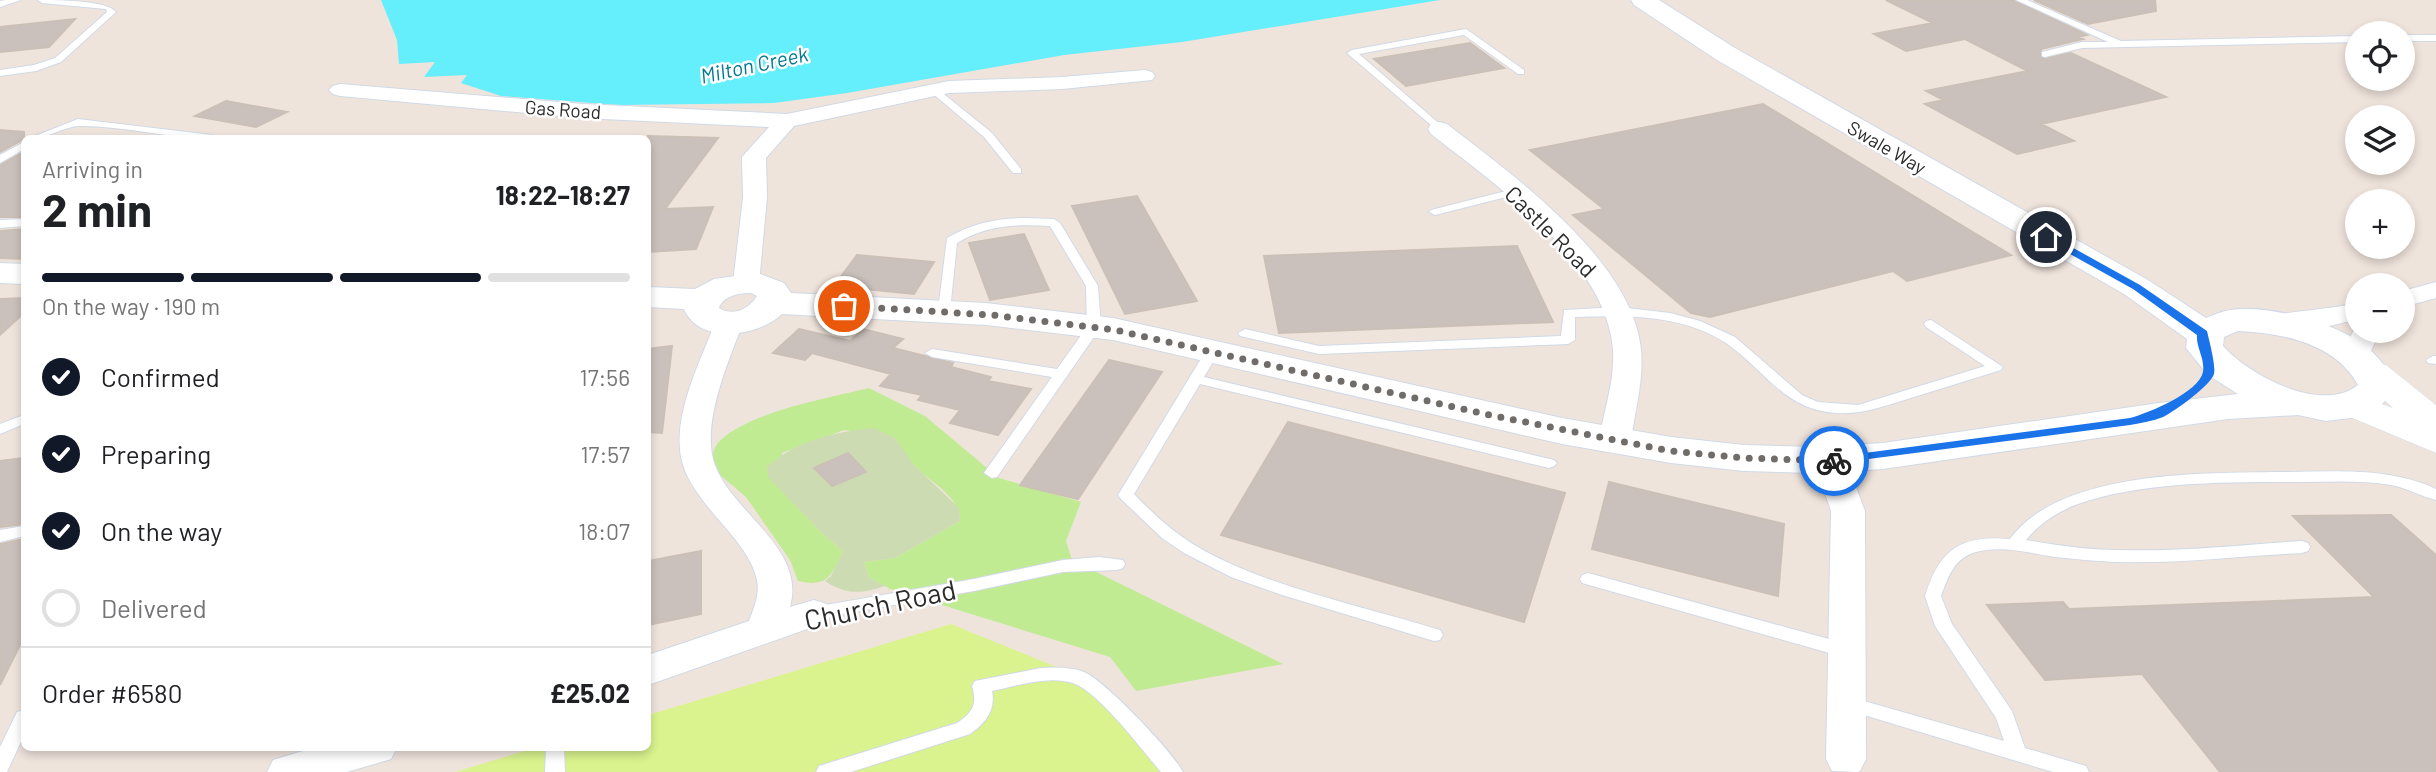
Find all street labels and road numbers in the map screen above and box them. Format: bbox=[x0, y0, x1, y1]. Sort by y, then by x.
street label: Gas Road bbox=[524, 95, 602, 123]
street label: Swale Way bbox=[1844, 115, 1931, 179]
street label: Castle Road bbox=[1499, 179, 1603, 283]
street label: Church Road bbox=[801, 571, 959, 637]

